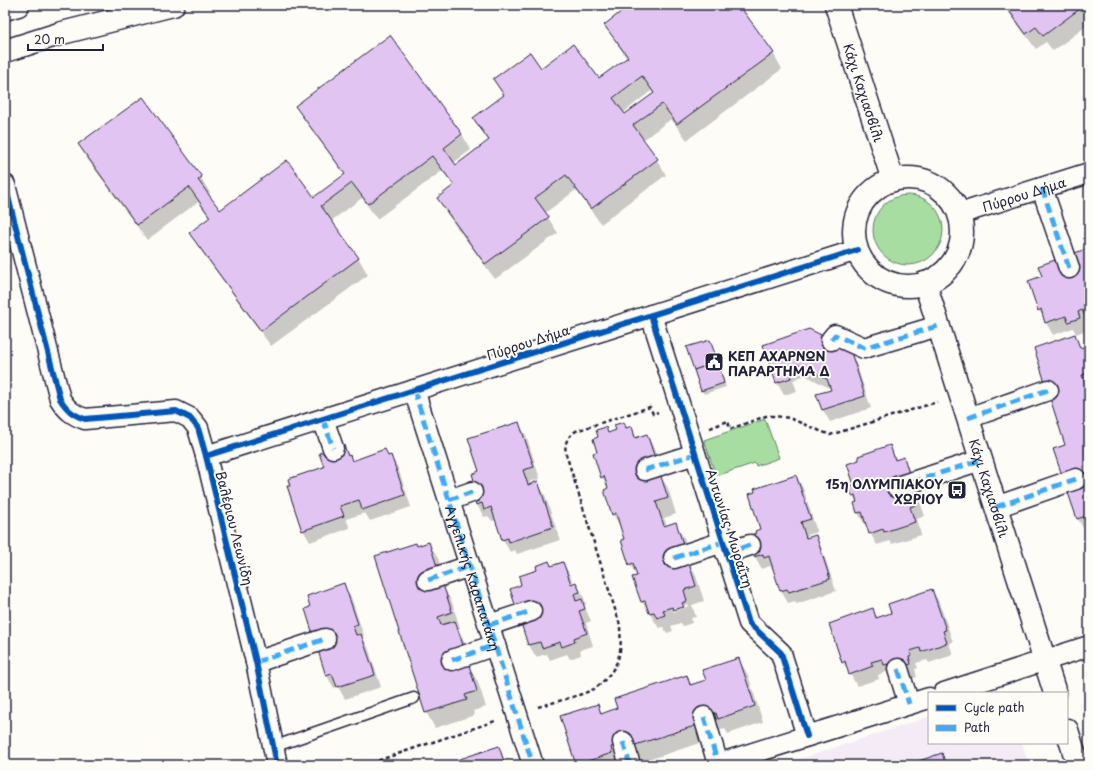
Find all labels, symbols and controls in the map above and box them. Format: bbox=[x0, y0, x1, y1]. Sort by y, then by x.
scale bar bbox=[28, 26, 103, 52]
text: 20 m bbox=[34, 30, 65, 48]
street label: Κάχι Καχιασβίλι bbox=[840, 41, 890, 145]
street label: Πύρρου Δήμα bbox=[980, 171, 1069, 216]
street label: Πύρρου Δήμα bbox=[484, 319, 573, 364]
place label: ΚΕΠ ΑΧΑΡΝΩΝ ΠΑΡΑΡΤΗΜΑ Δ bbox=[728, 346, 830, 380]
public building icon: ΚΕΠ ΑΧΑΡΝΩΝ ΠΑΡΑΡΤΗΜΑ Δ bbox=[703, 351, 725, 373]
street label: Κάχι Καχιασβίλι bbox=[965, 436, 1015, 540]
street label: Αντωνίας Μωραΐτη bbox=[702, 466, 758, 590]
street label: Βαλέριου Λεωνίδη bbox=[212, 469, 258, 587]
place label: 15η ΟΛΥΜΠΙΑΚΟΥ ΧΩΡΙΟΥ bbox=[825, 474, 943, 508]
bus stop icon: 15η ΟΛΥΜΠΙΑΚΟΥ ΧΩΡΙΟΥ bbox=[946, 479, 968, 501]
street label: Αγγελικής Καραπατάκη bbox=[442, 503, 506, 653]
legend bbox=[928, 692, 1068, 744]
text: Cycle path bbox=[964, 698, 1025, 716]
text: Path bbox=[964, 718, 990, 736]

